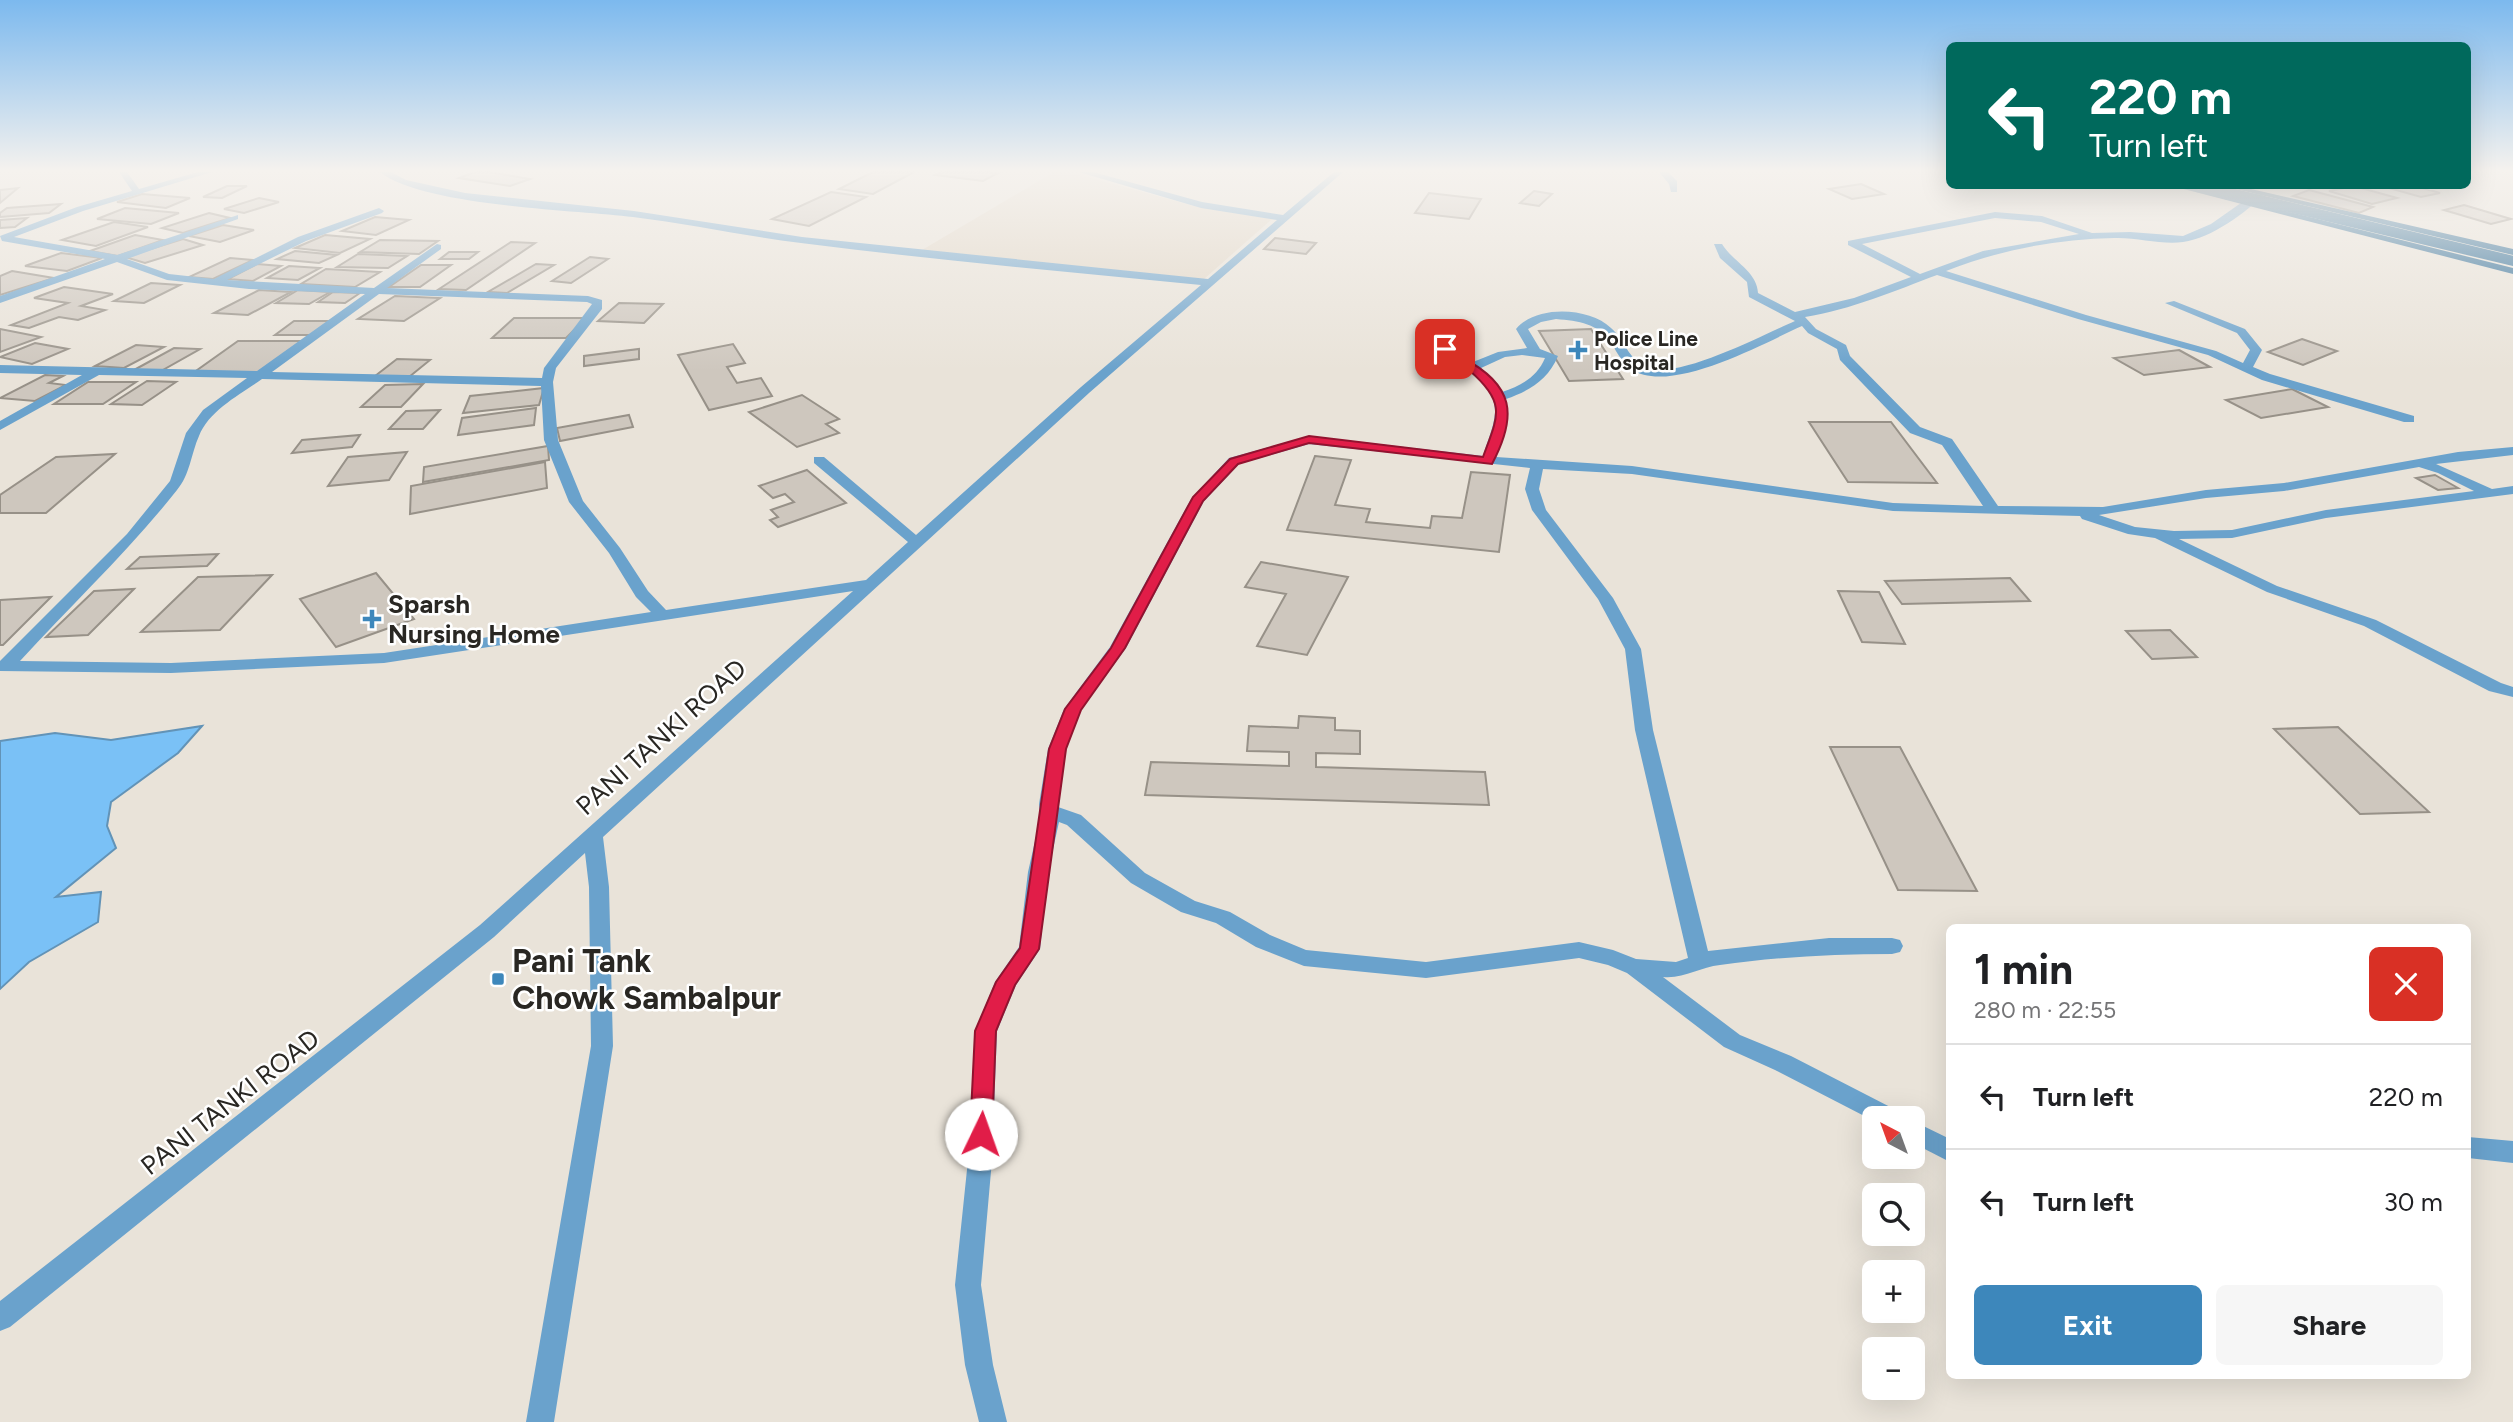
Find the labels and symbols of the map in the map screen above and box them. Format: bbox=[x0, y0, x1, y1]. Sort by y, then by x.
pin bbox=[1415, 319, 1475, 379]
place label: Police Line Hospital bbox=[1594, 326, 1698, 375]
marker: Police Line Hospital bbox=[1568, 340, 1588, 360]
place label: Sparsh Nursing Home bbox=[388, 588, 560, 650]
marker: Sparsh Nursing Home bbox=[362, 609, 382, 629]
street label: PANI TANKI ROAD bbox=[569, 652, 753, 822]
place label: Pani Tank Chowk Sambalpur bbox=[512, 942, 781, 1017]
marker: Pani Tank Chowk Sambalpur bbox=[490, 971, 506, 987]
street label: PANI TANKI ROAD bbox=[134, 1022, 326, 1182]
position arrow bbox=[944, 1097, 1018, 1171]
north arrow bbox=[1862, 1106, 1925, 1169]

